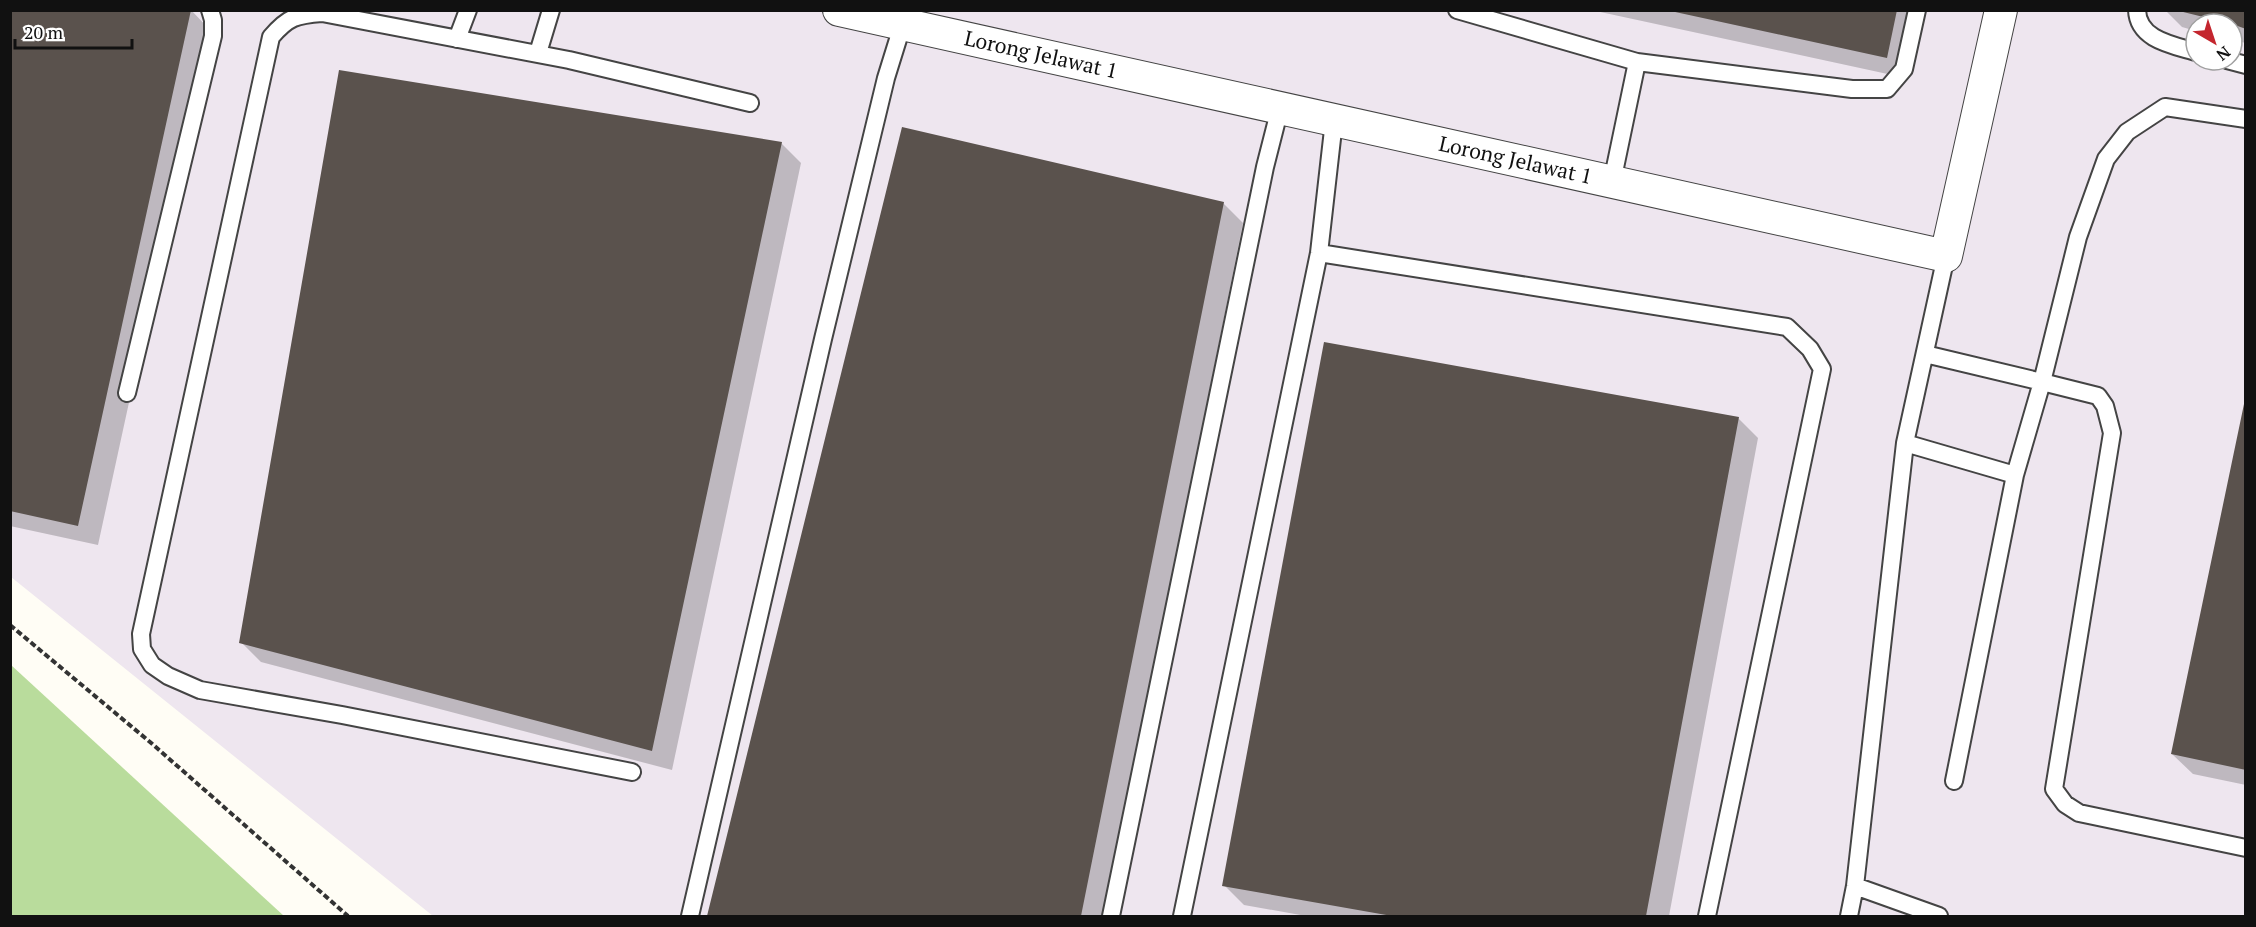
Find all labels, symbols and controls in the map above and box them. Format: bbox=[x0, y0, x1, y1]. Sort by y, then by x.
scale bar bbox=[15, 12, 132, 50]
north arrow bbox=[2184, 12, 2244, 72]
text: 20 m bbox=[24, 20, 64, 44]
street label: Lorong Jelawat 1 bbox=[962, 23, 1121, 85]
text: N bbox=[2212, 41, 2235, 66]
street label: Lorong Jelawat 1 bbox=[1436, 129, 1595, 190]

